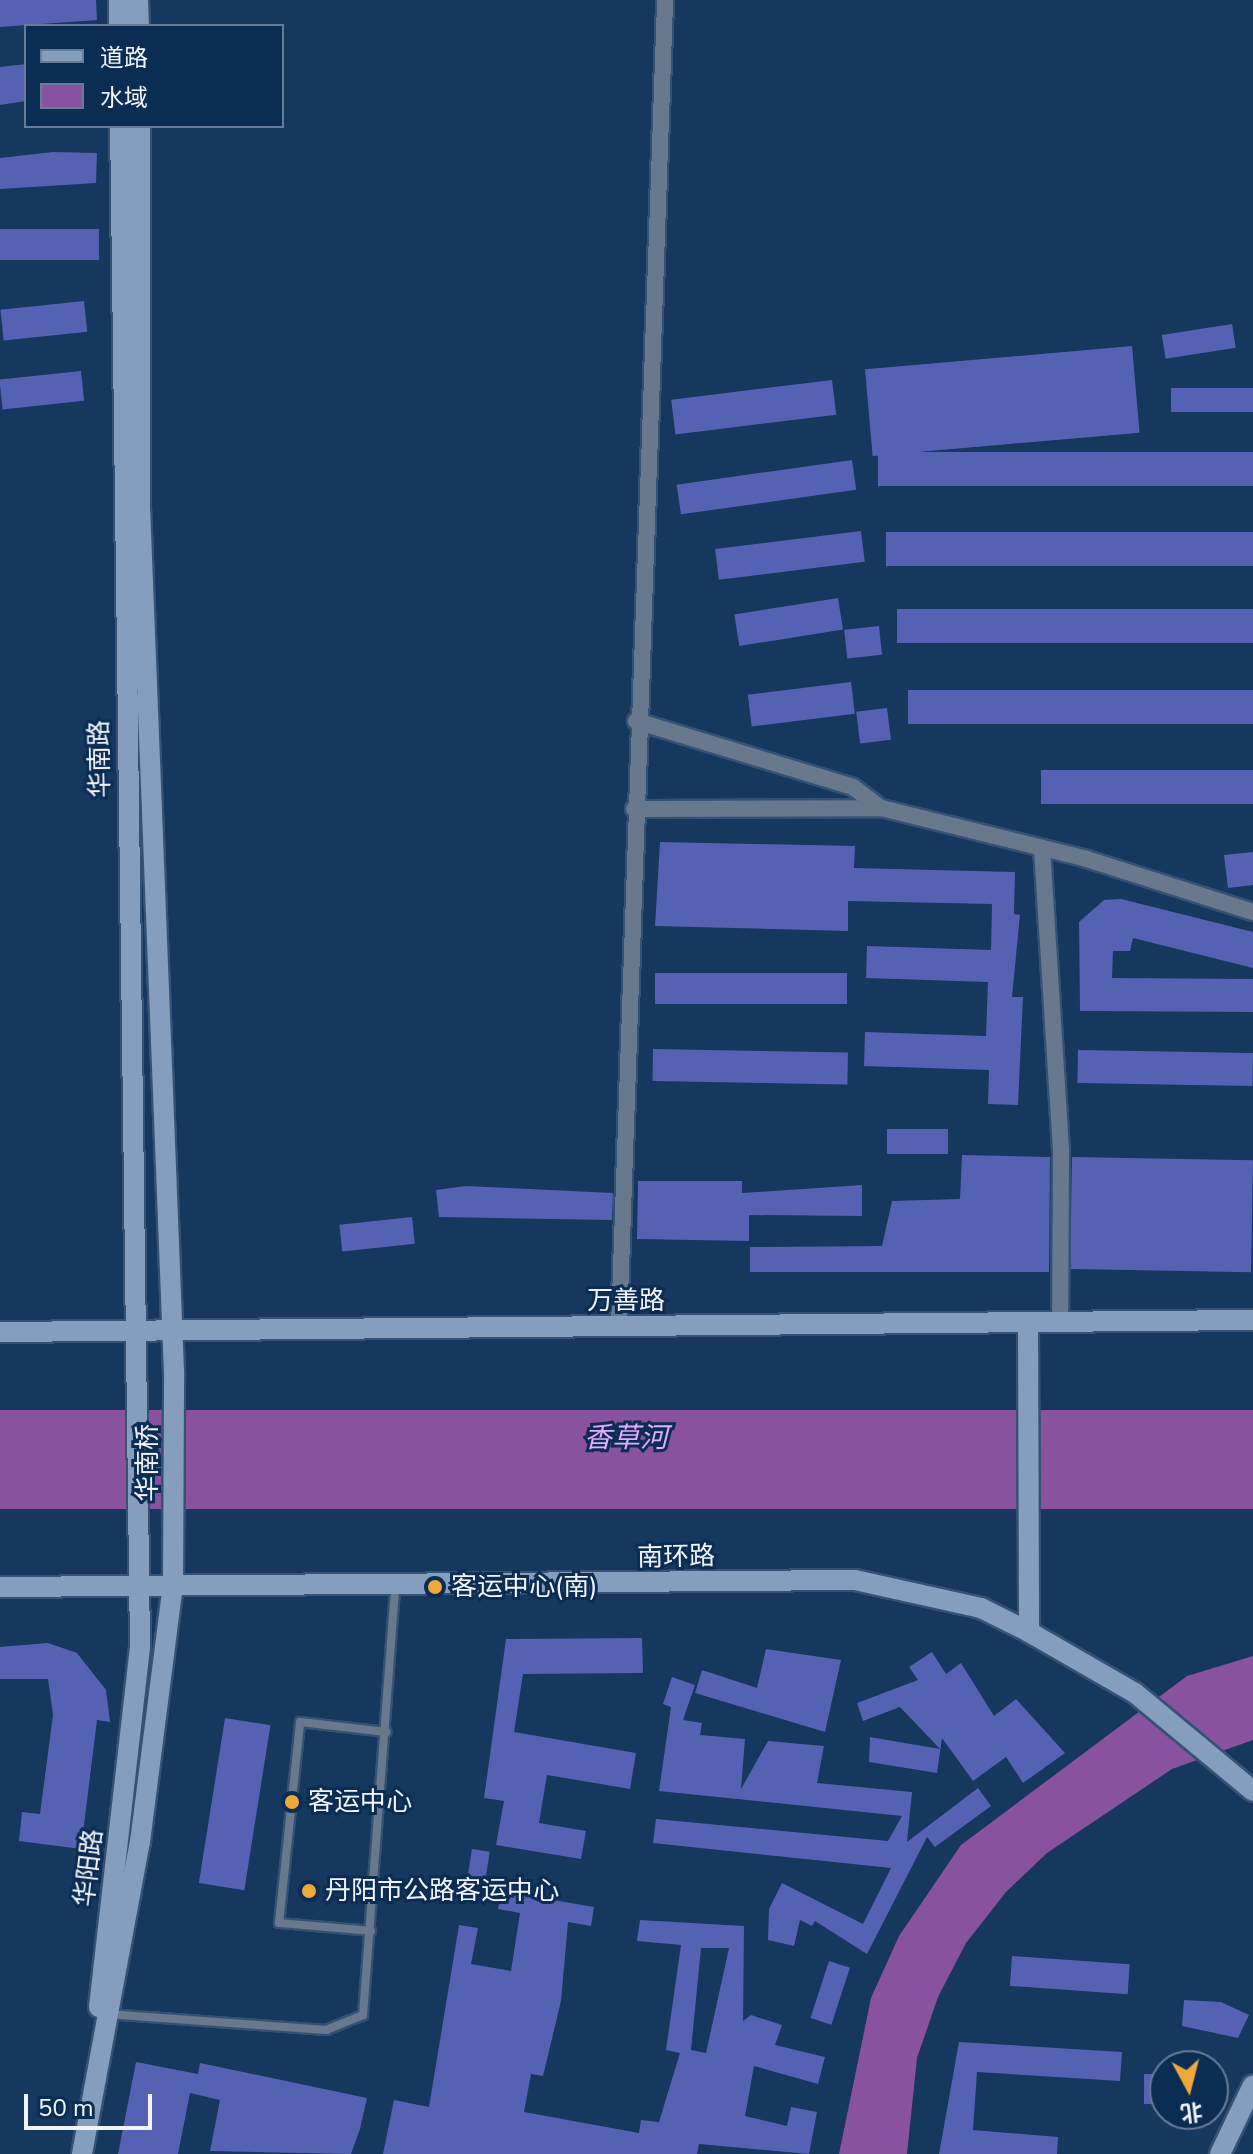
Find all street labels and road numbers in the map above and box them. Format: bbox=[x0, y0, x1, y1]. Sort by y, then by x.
street label: 华南路 bbox=[84, 720, 116, 798]
street label: 万善路 bbox=[587, 1285, 665, 1317]
street label: 华南桥 bbox=[132, 1424, 164, 1502]
street label: 南环路 bbox=[637, 1541, 715, 1573]
street label: 华阳路 bbox=[69, 1827, 109, 1909]

